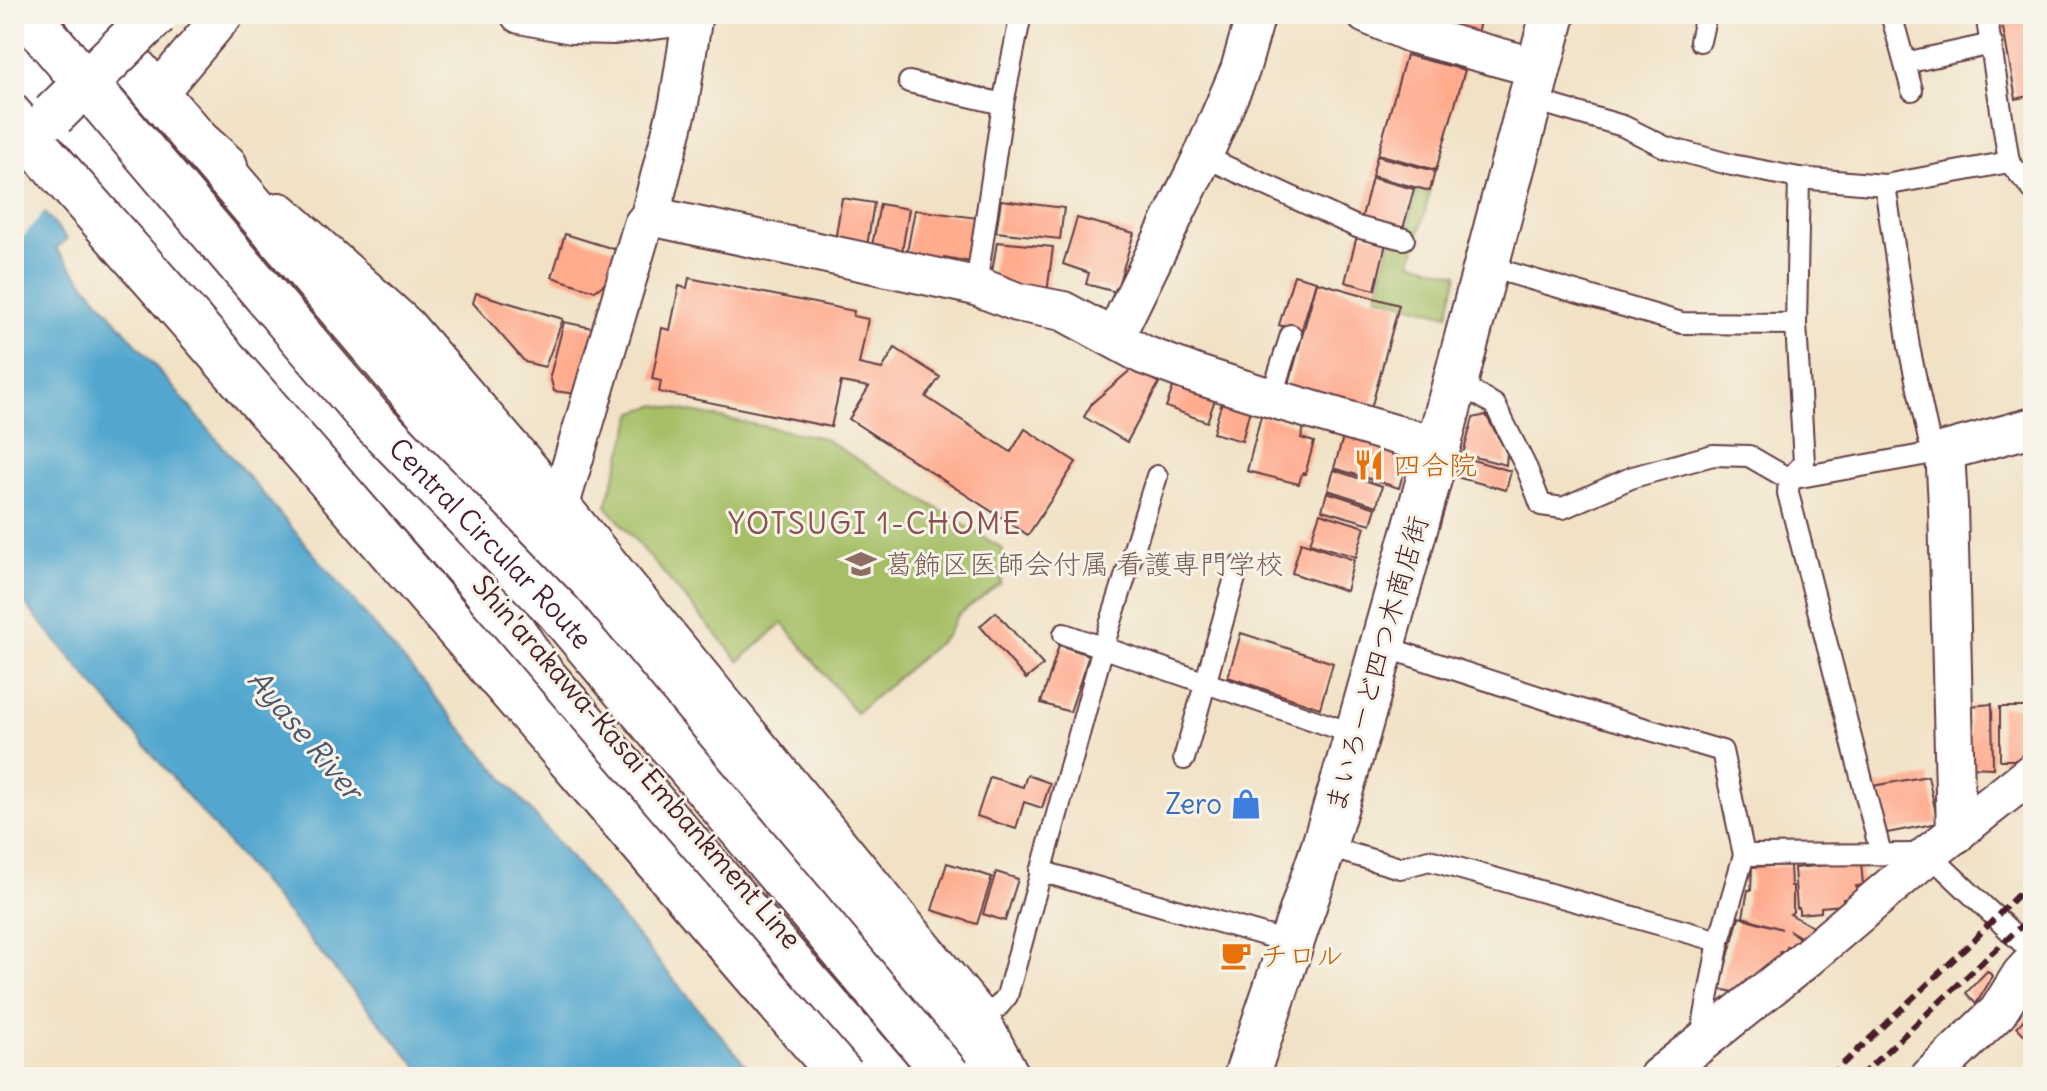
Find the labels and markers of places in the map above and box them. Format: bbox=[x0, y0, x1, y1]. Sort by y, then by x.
place label: 四合院 bbox=[1393, 447, 1477, 483]
restaurant icon: 四合院 bbox=[1352, 448, 1386, 482]
place label: 葛飾区医師会付属 看護専門学校 bbox=[885, 546, 1284, 582]
school or university icon: 葛飾区医師会付属 看護専門学校 bbox=[844, 547, 878, 581]
place label: Zero bbox=[1165, 786, 1222, 822]
shop icon: Zero bbox=[1229, 787, 1263, 821]
place label: チロル bbox=[1260, 937, 1344, 973]
cafe icon: チロル bbox=[1219, 938, 1253, 972]

